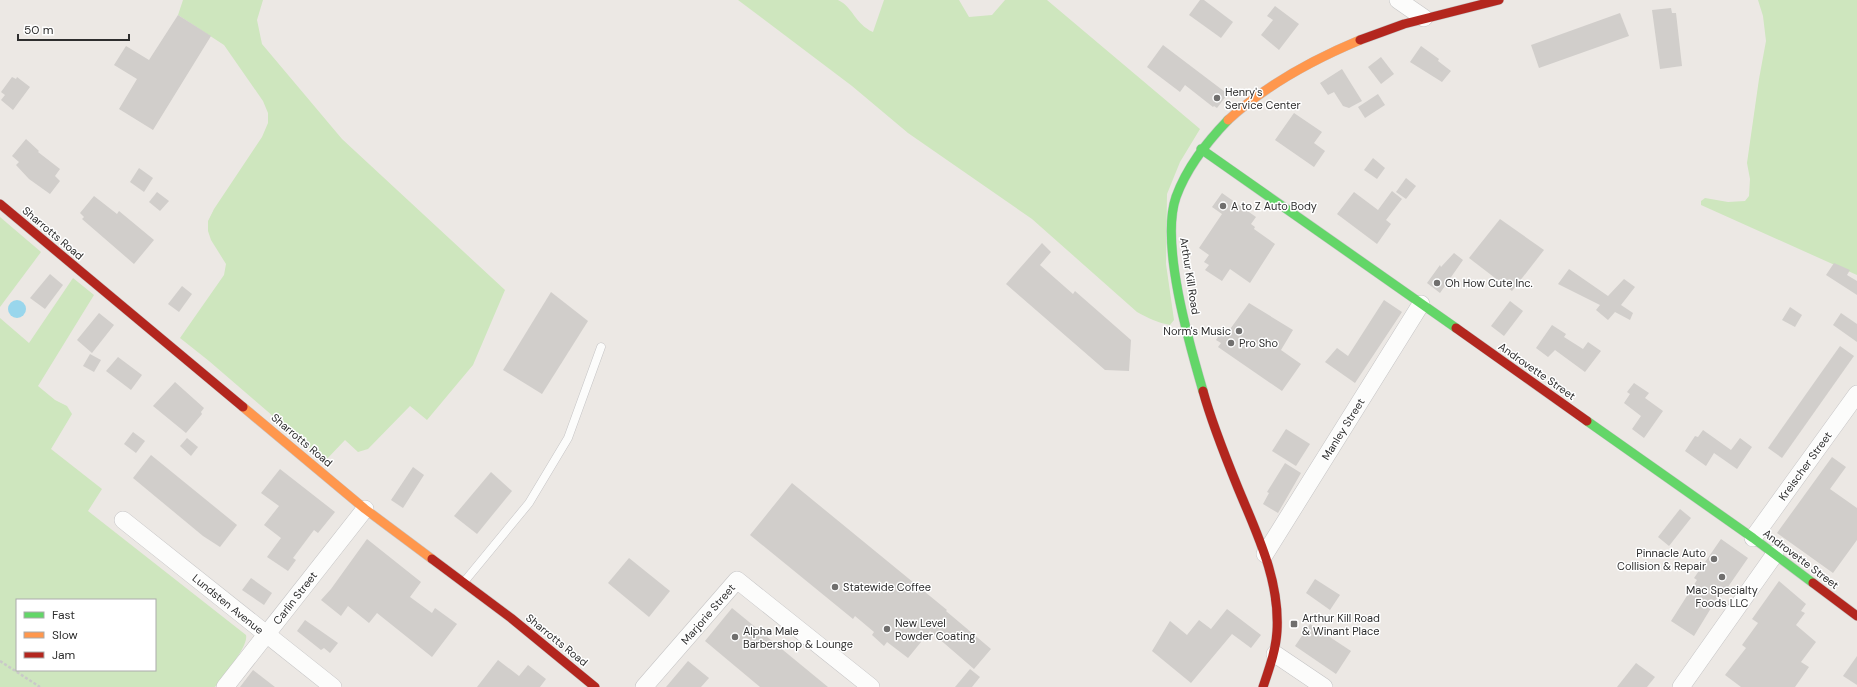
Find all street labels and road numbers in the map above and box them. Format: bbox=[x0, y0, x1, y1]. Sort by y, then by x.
street label: Sharrotts Road bbox=[20, 203, 87, 263]
street label: Arthur Kill Road bbox=[1177, 236, 1203, 316]
street label: Androvette Street bbox=[1496, 339, 1578, 403]
street label: Manley Street bbox=[1318, 396, 1368, 462]
street label: Sharrotts Road bbox=[269, 410, 336, 470]
street label: Kreischer Street bbox=[1775, 429, 1835, 503]
street label: Androvette Street bbox=[1760, 526, 1842, 592]
street label: Carlin Street bbox=[270, 569, 320, 627]
street label: Lundsten Avenue bbox=[190, 571, 266, 637]
street label: Marjorie Street bbox=[678, 581, 738, 647]
street label: Sharrotts Road bbox=[523, 611, 591, 669]

